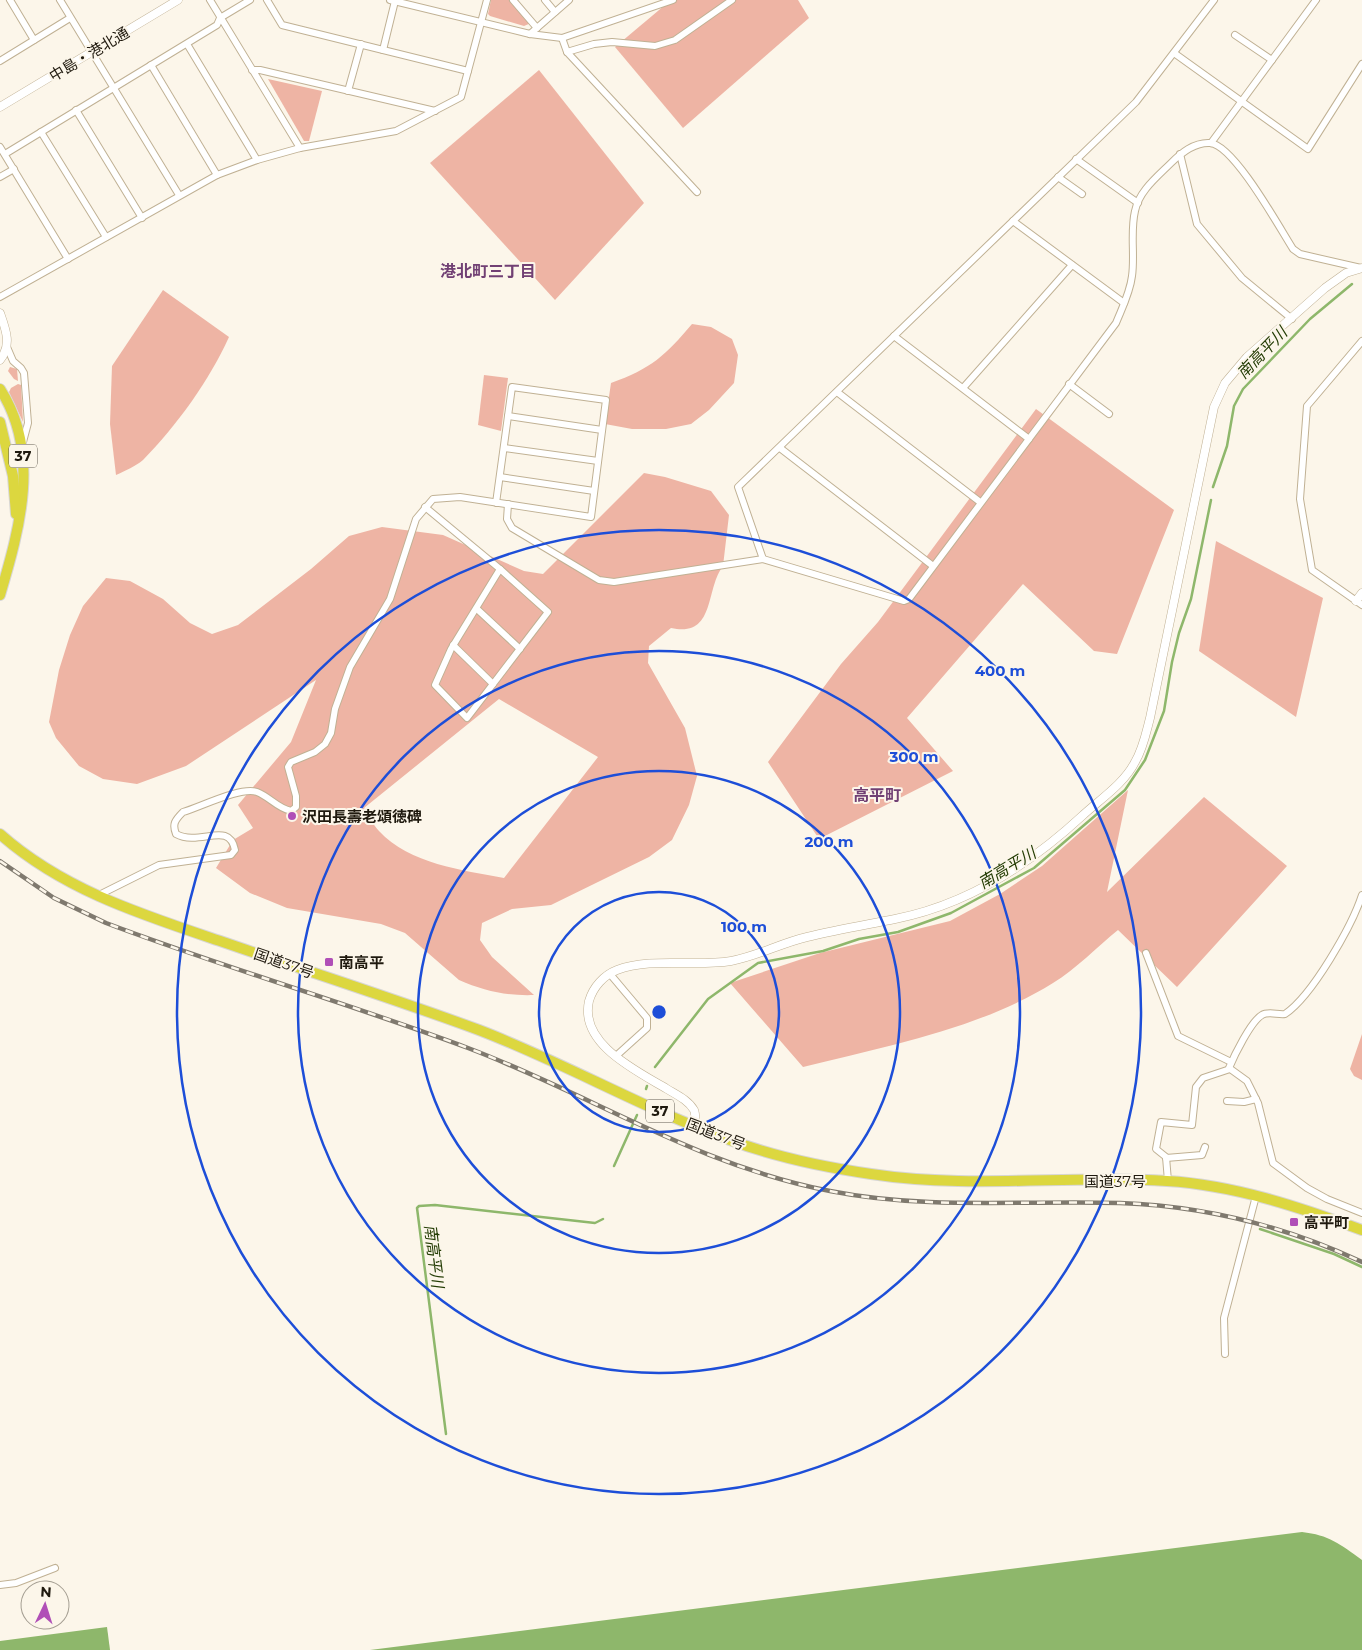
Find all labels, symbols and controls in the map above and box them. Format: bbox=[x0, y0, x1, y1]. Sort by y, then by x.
street label: 中島・港北通 bbox=[46, 23, 132, 85]
district label: 港北町三丁目 bbox=[440, 262, 536, 281]
water label: 南高平川 bbox=[1233, 322, 1292, 383]
road number: 37 bbox=[9, 444, 37, 468]
text: 400 m bbox=[975, 661, 1025, 680]
text: 300 m bbox=[888, 747, 939, 766]
district label: 高平町 bbox=[853, 786, 901, 805]
place label: 沢田長壽老頌徳碑 bbox=[302, 807, 422, 826]
marker: 沢田長壽老頌徳碑 bbox=[286, 810, 298, 822]
text: 200 m bbox=[804, 832, 854, 851]
water label: 南高平川 bbox=[975, 842, 1041, 893]
text: 100 m bbox=[721, 917, 767, 936]
street label: 国道37号 bbox=[252, 944, 316, 982]
place label: 南高平 bbox=[339, 953, 384, 972]
marker: 南高平 bbox=[323, 956, 335, 968]
centre of rings bbox=[650, 1003, 668, 1021]
road number: 37 bbox=[646, 1100, 674, 1122]
street label: 国道37号 bbox=[684, 1114, 748, 1154]
street label: 国道37号 bbox=[1084, 1172, 1146, 1191]
place label: 高平町 bbox=[1304, 1213, 1349, 1232]
marker: 高平町 bbox=[1288, 1216, 1300, 1228]
water label: 南高平川 bbox=[421, 1223, 448, 1291]
north arrow bbox=[20, 1580, 70, 1630]
text: N bbox=[40, 1583, 52, 1601]

